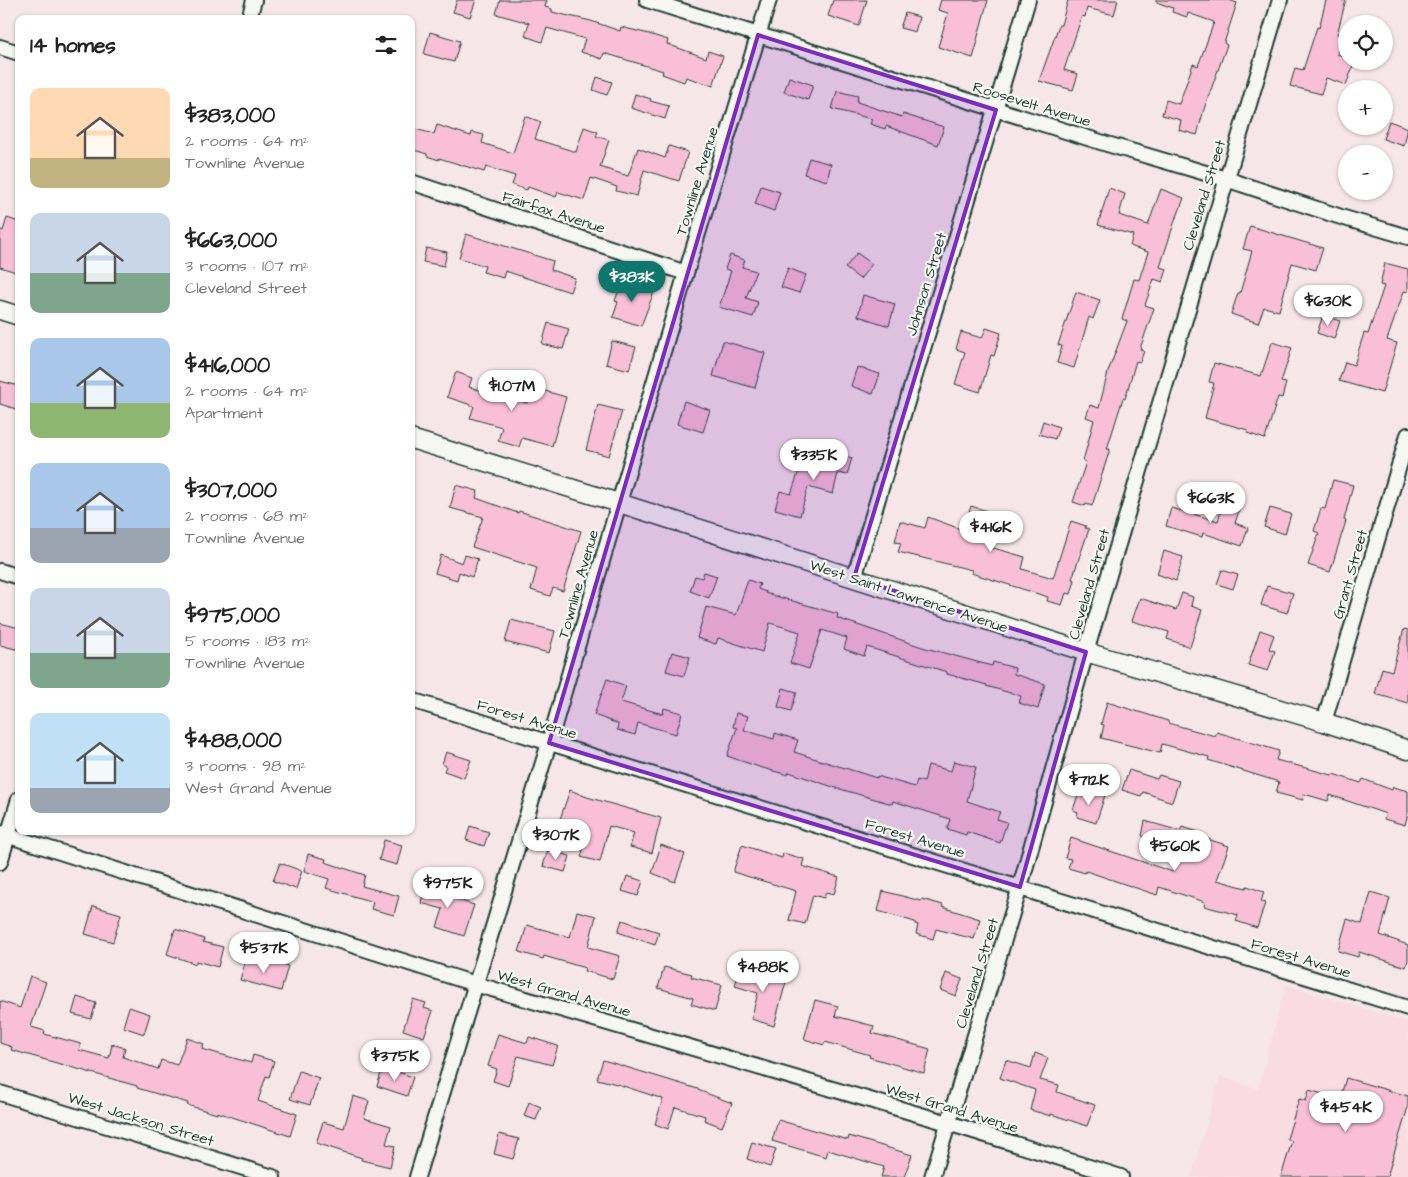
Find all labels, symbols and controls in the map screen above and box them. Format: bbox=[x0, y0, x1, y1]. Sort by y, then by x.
map controls bbox=[1338, 15, 1393, 200]
button: locate bbox=[1338, 15, 1393, 70]
text: 14 homes bbox=[30, 31, 116, 60]
icon: filters bbox=[372, 31, 400, 59]
street label: Roosevelt Avenue bbox=[970, 77, 1093, 132]
button: + bbox=[1338, 80, 1393, 135]
text: $383,000 bbox=[185, 101, 275, 130]
icon: home bbox=[70, 108, 130, 168]
street label: Townline Avenue bbox=[671, 124, 724, 238]
text: 2 rooms · 64 m² bbox=[185, 130, 309, 152]
street label: Cleveland Street bbox=[1178, 137, 1231, 253]
button: − bbox=[1338, 145, 1393, 200]
text: Townline Avenue bbox=[185, 152, 305, 174]
street label: Fairfax Avenue bbox=[500, 186, 608, 239]
text: $663,000 bbox=[185, 226, 277, 255]
street label: Johnson Street bbox=[901, 230, 952, 338]
icon: home bbox=[70, 233, 130, 293]
text: 3 rooms · 107 m² bbox=[185, 255, 309, 277]
pin: $383K bbox=[597, 260, 667, 303]
text: $383K bbox=[609, 266, 655, 288]
text: Cleveland Street bbox=[185, 277, 307, 299]
pin: $630K bbox=[1293, 284, 1363, 327]
text: $630K bbox=[1305, 290, 1351, 312]
text: $416,000 bbox=[185, 351, 270, 380]
icon: home bbox=[70, 358, 130, 418]
pin: $1.07M bbox=[471, 370, 553, 412]
text: $1.07M bbox=[489, 375, 535, 397]
text: 2 rooms · 64 m² bbox=[185, 380, 309, 402]
text: Apartment bbox=[185, 402, 263, 424]
pin: $335K bbox=[779, 438, 849, 481]
text: $335K bbox=[791, 444, 837, 466]
text: $307,000 bbox=[185, 476, 277, 505]
pin: $663K bbox=[1176, 482, 1246, 524]
icon: home bbox=[70, 483, 130, 543]
text: $663K bbox=[1188, 487, 1234, 509]
text: 2 rooms · 68 m² bbox=[185, 505, 308, 527]
pin: $416K bbox=[956, 510, 1026, 553]
text: $416K bbox=[970, 516, 1012, 538]
street label: Cleveland Street bbox=[1064, 526, 1115, 642]
text: Townline Avenue bbox=[185, 527, 305, 549]
street label: Townline Avenue bbox=[553, 527, 604, 641]
street label: Grant Street bbox=[1328, 527, 1373, 621]
street label: West Saint Lawrence Avenue bbox=[807, 554, 1011, 638]
text: $975,000 bbox=[185, 601, 280, 630]
icon: home bbox=[70, 608, 130, 668]
text: 5 rooms · 183 m² bbox=[185, 630, 311, 652]
text: Townline Avenue bbox=[185, 652, 305, 674]
street label: Forest Avenue bbox=[474, 694, 579, 745]
text: $488,000 bbox=[185, 726, 282, 755]
icon: home bbox=[70, 733, 130, 793]
text: 3 rooms · 98 m² bbox=[185, 755, 306, 777]
pin: $712K bbox=[1054, 764, 1124, 806]
text: $712K bbox=[1069, 769, 1109, 791]
text: West Grand Avenue bbox=[185, 777, 332, 799]
street label: Forest Avenue bbox=[862, 813, 967, 864]
pin: $307K bbox=[521, 818, 591, 861]
text: $307K bbox=[533, 824, 579, 846]
pin: $560K bbox=[1140, 830, 1210, 872]
text: $560K bbox=[1150, 835, 1200, 857]
pin: $975K bbox=[413, 866, 483, 909]
text: $975K bbox=[424, 872, 472, 894]
street label: Cleveland Street bbox=[951, 915, 1004, 1031]
pin: $537K bbox=[229, 932, 299, 974]
street label: Forest Avenue bbox=[1248, 933, 1353, 984]
text: $537K bbox=[240, 937, 288, 959]
pin: $488K bbox=[728, 950, 798, 993]
text: $488K bbox=[738, 956, 788, 978]
street label: West Grand Avenue bbox=[495, 964, 633, 1023]
pin: $375K bbox=[360, 1040, 430, 1082]
text: $375K bbox=[371, 1045, 419, 1067]
street label: West Grand Avenue bbox=[883, 1078, 1021, 1139]
street label: West Jackson Street bbox=[65, 1087, 217, 1152]
pin: $454K bbox=[1311, 1090, 1381, 1133]
text: $454K bbox=[1320, 1096, 1372, 1118]

